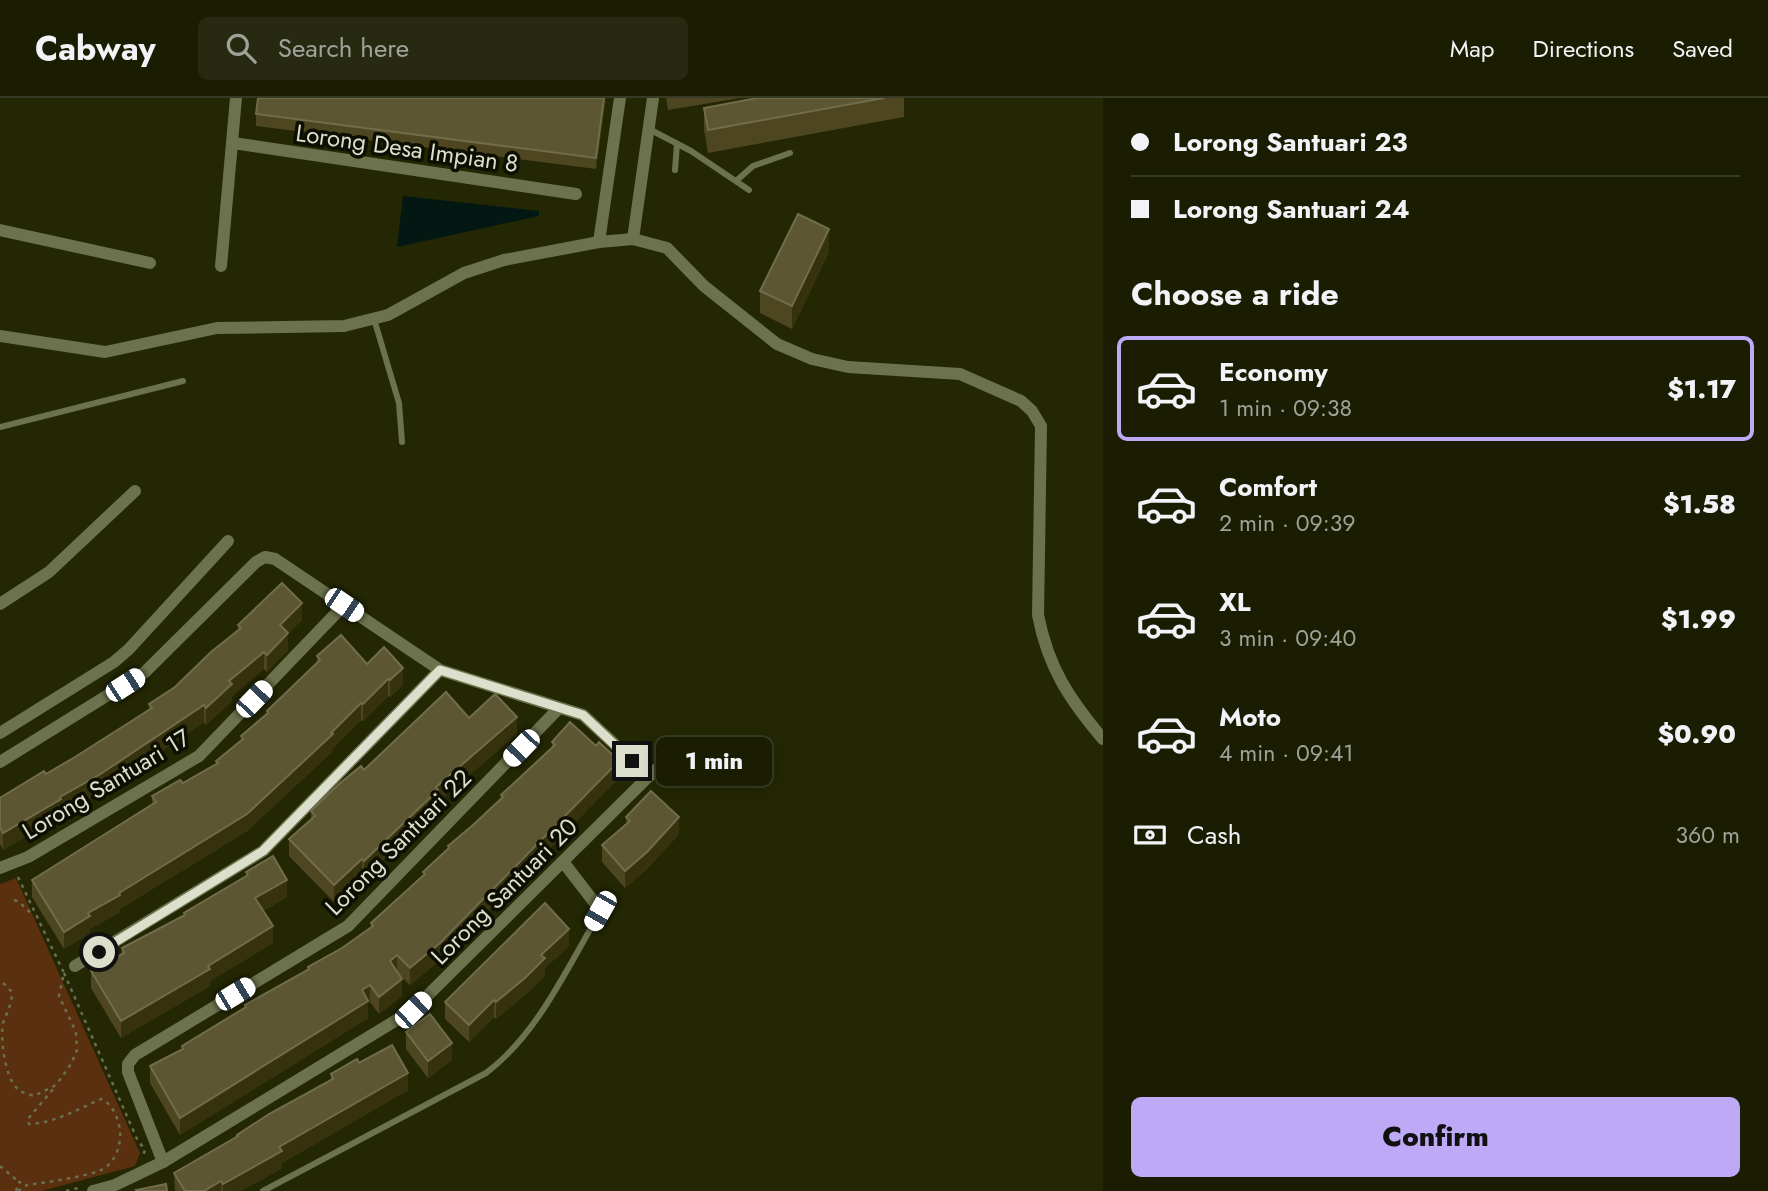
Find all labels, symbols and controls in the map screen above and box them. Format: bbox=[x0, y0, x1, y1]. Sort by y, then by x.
search box bbox=[198, 17, 688, 80]
text: Cabway bbox=[35, 25, 156, 72]
icon: search bbox=[222, 29, 260, 67]
text: Search here bbox=[278, 29, 409, 67]
text: Map bbox=[1450, 31, 1495, 66]
text: Directions bbox=[1533, 31, 1634, 66]
text: Saved bbox=[1672, 31, 1733, 66]
street label: Lorong Desa Impian 8 bbox=[293, 115, 521, 181]
text: Lorong Santuari 23 bbox=[1173, 123, 1408, 161]
text: Lorong Santuari 24 bbox=[1173, 190, 1410, 228]
text: Choose a ride bbox=[1131, 271, 1339, 317]
text: Economy bbox=[1219, 353, 1328, 391]
icon: car bbox=[1135, 357, 1198, 420]
text: $1.17 bbox=[1667, 370, 1736, 408]
text: 1 min · 09:38 bbox=[1219, 391, 1352, 425]
text: Comfort bbox=[1219, 468, 1317, 506]
icon: car bbox=[1135, 472, 1198, 535]
text: $1.58 bbox=[1663, 485, 1736, 523]
text: 2 min · 09:39 bbox=[1219, 506, 1355, 540]
text: XL bbox=[1219, 583, 1251, 621]
car bbox=[321, 585, 368, 625]
icon: car bbox=[1135, 587, 1198, 650]
text: $1.99 bbox=[1661, 600, 1736, 638]
text: 3 min · 09:40 bbox=[1219, 621, 1356, 655]
car bbox=[102, 665, 149, 705]
car bbox=[232, 677, 277, 721]
text: Moto bbox=[1219, 698, 1281, 736]
icon: car bbox=[1135, 702, 1198, 765]
text: $0.90 bbox=[1657, 715, 1736, 753]
street label: Lorong Santuari 17 bbox=[15, 720, 197, 848]
car bbox=[499, 726, 544, 770]
callout: 1 min bbox=[656, 736, 772, 786]
text: 4 min · 09:41 bbox=[1219, 736, 1354, 770]
text: 1 min bbox=[685, 744, 743, 778]
route end bbox=[616, 745, 648, 777]
street label: Lorong Santuari 22 bbox=[317, 761, 479, 923]
street label: Lorong Santuari 20 bbox=[423, 810, 585, 972]
icon: cash bbox=[1131, 816, 1169, 854]
text: Cash bbox=[1187, 816, 1241, 854]
text: 360 m bbox=[1676, 818, 1740, 852]
car bbox=[581, 888, 620, 934]
route start bbox=[83, 936, 115, 968]
car bbox=[212, 974, 259, 1014]
car bbox=[391, 988, 436, 1032]
button: Confirm bbox=[1131, 1097, 1740, 1177]

